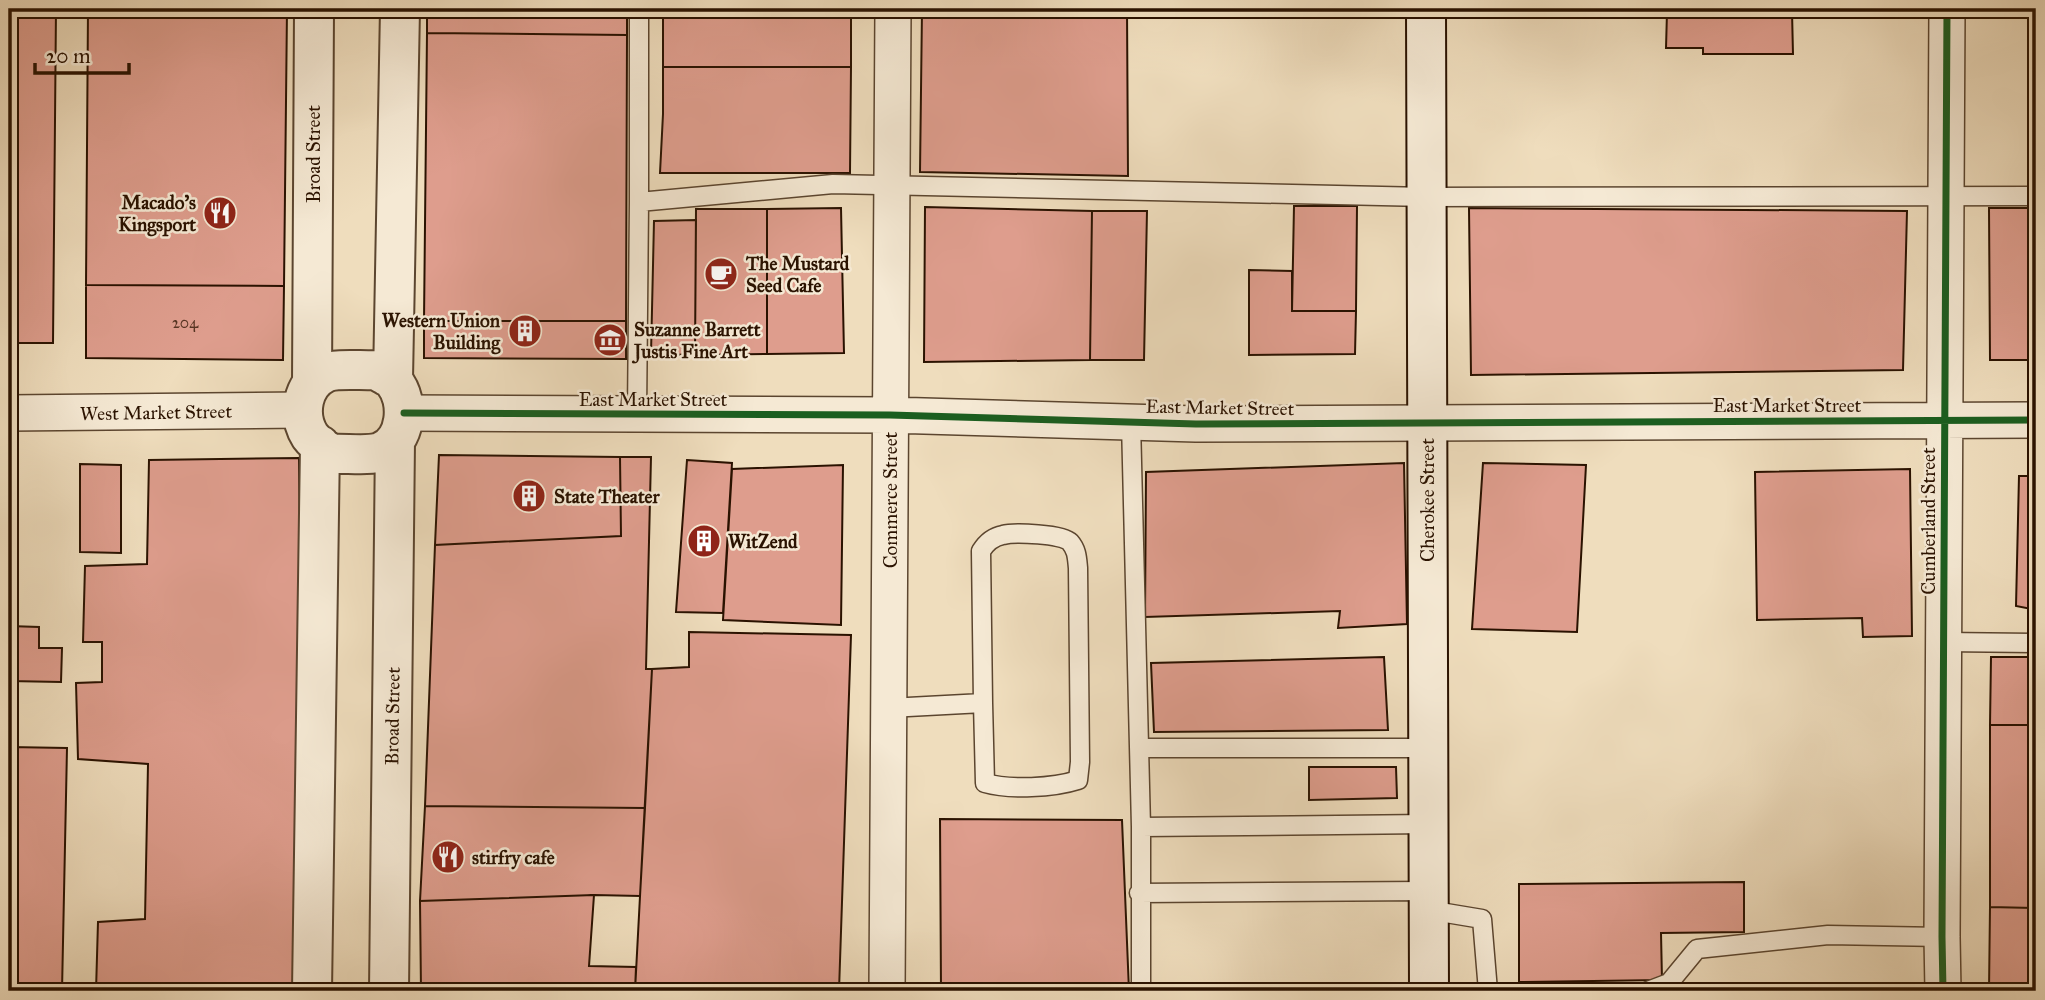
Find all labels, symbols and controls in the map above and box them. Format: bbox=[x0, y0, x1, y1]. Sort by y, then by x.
scale bar bbox=[35, 32, 130, 76]
text: 20 m bbox=[46, 43, 91, 69]
street label: Broad Street bbox=[302, 105, 325, 203]
place label: Macado's Kingsport bbox=[118, 191, 196, 237]
restaurant icon: Macado's Kingsport bbox=[201, 194, 239, 232]
place label: The Mustard Seed Cafe bbox=[745, 252, 850, 297]
cafe icon: The Mustard Seed Cafe bbox=[702, 255, 740, 293]
place label: Western Union Building bbox=[382, 309, 501, 355]
building icon: Western Union Building bbox=[506, 312, 544, 350]
house number: 204 bbox=[172, 313, 199, 332]
place label: Suzanne Barrett Justis Fine Art bbox=[631, 318, 761, 364]
museum icon: Suzanne Barrett Justis Fine Art bbox=[591, 321, 629, 359]
street label: East Market Street bbox=[579, 388, 728, 411]
street label: East Market Street bbox=[1713, 394, 1862, 417]
street label: East Market Street bbox=[1146, 395, 1295, 420]
street label: West Market Street bbox=[80, 400, 233, 425]
street label: Commerce Street bbox=[879, 431, 902, 568]
street label: Cherokee Street bbox=[1416, 438, 1439, 562]
street label: Cumberland Street bbox=[1917, 447, 1940, 595]
building icon: State Theater bbox=[510, 477, 548, 515]
place label: State Theater bbox=[554, 485, 661, 508]
building icon: WitZend bbox=[685, 522, 723, 560]
place label: WitZend bbox=[728, 530, 798, 553]
street label: Broad Street bbox=[380, 666, 405, 765]
restaurant icon: stirfry cafe bbox=[429, 838, 467, 876]
place label: stirfry cafe bbox=[472, 846, 555, 870]

